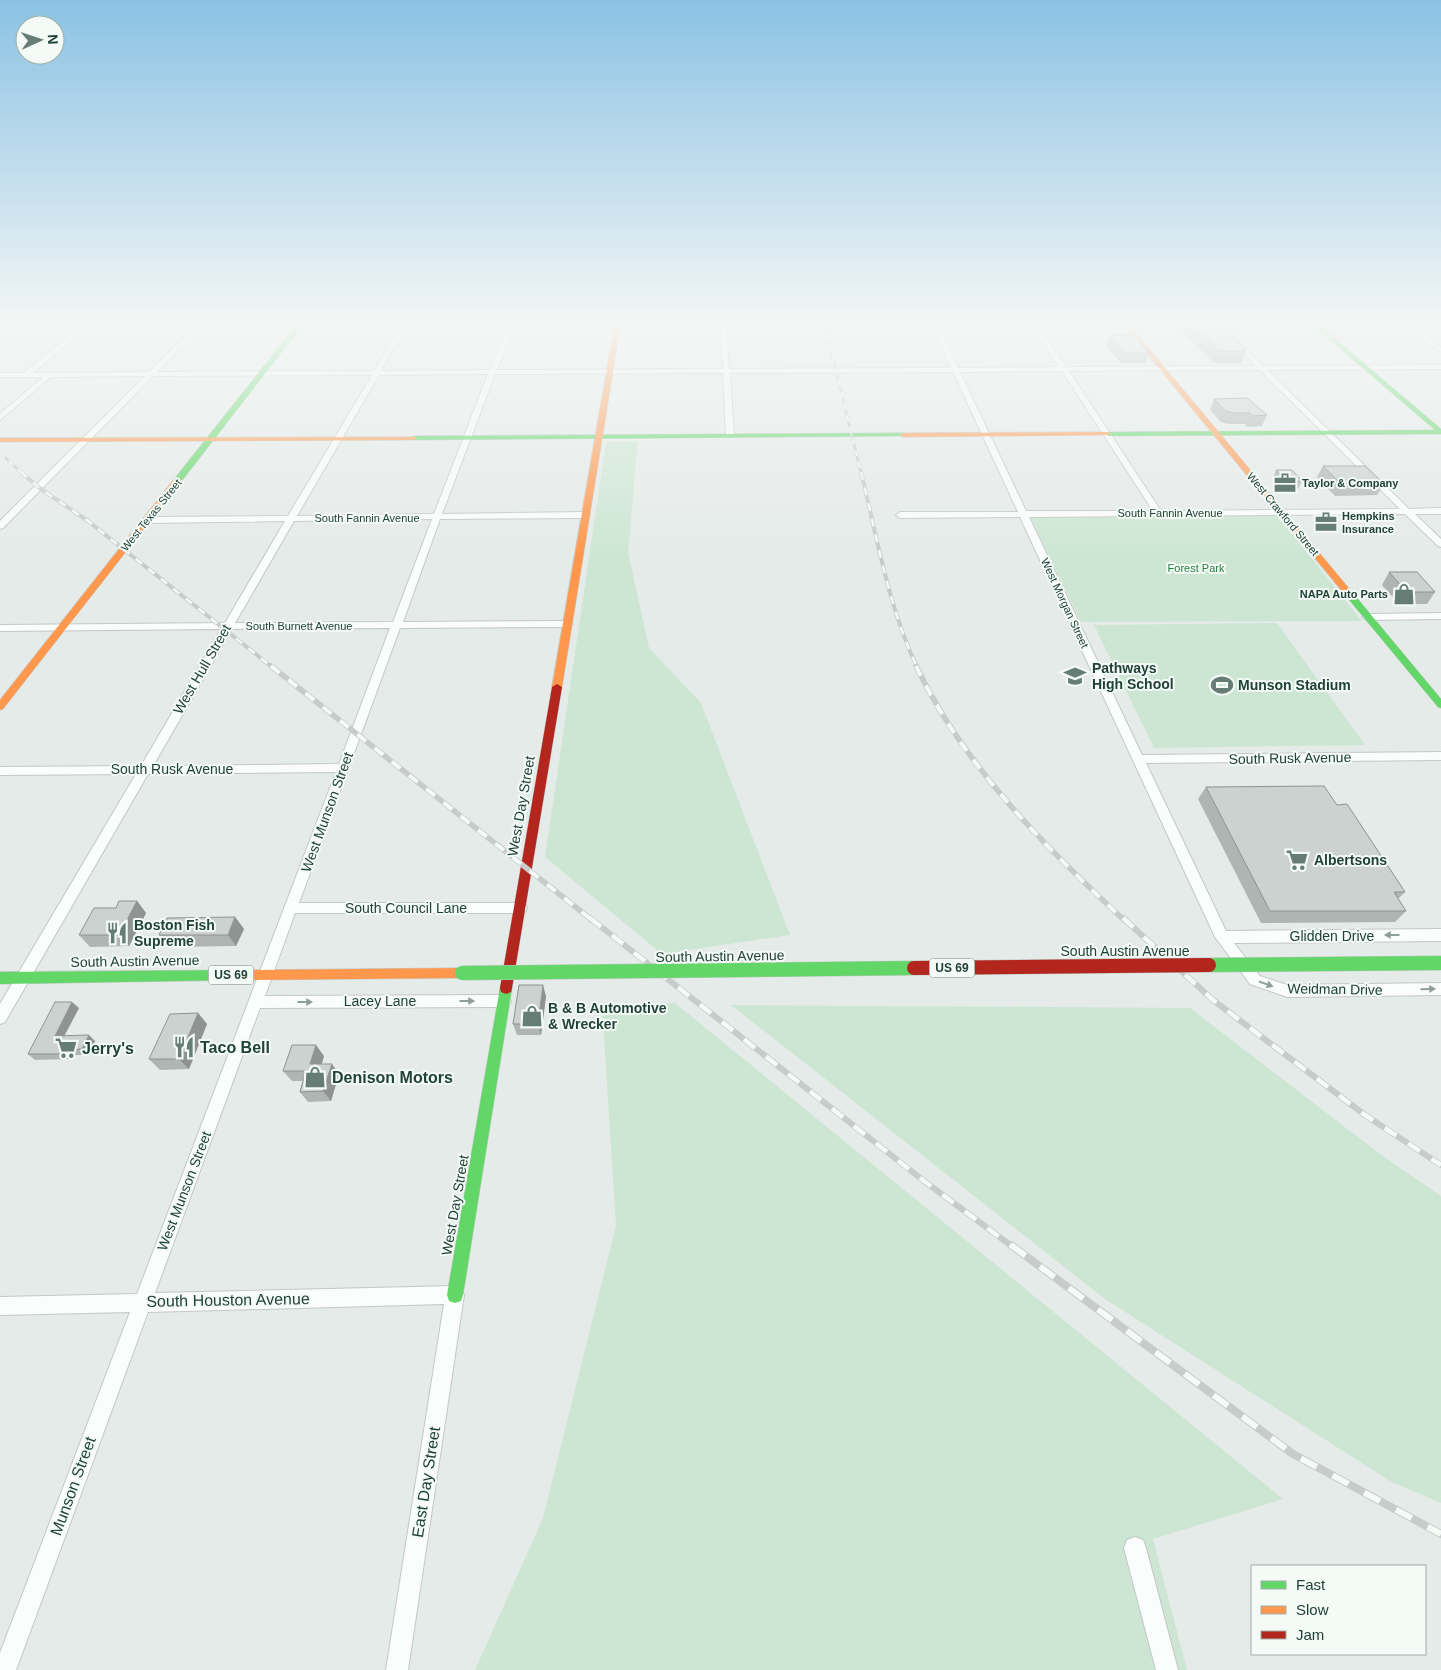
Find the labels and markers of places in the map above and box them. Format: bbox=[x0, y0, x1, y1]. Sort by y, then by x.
office icon: Taylor & Company bbox=[1272, 470, 1298, 496]
place label: Taylor & Company bbox=[1302, 477, 1399, 489]
office icon: Hempkins Insurance bbox=[1313, 509, 1339, 535]
place label: Hempkins Insurance bbox=[1342, 510, 1395, 535]
shop icon: NAPA Auto Parts bbox=[1391, 581, 1417, 607]
place label: NAPA Auto Parts bbox=[1300, 588, 1388, 600]
place label: Pathways High School bbox=[1092, 660, 1174, 692]
school or university icon: Pathways High School bbox=[1062, 663, 1088, 689]
sports icon: Munson Stadium bbox=[1209, 672, 1235, 698]
place label: Munson Stadium bbox=[1238, 677, 1351, 693]
supermarket icon: Albertsons bbox=[1284, 847, 1310, 873]
place label: Albertsons bbox=[1314, 852, 1387, 868]
place label: Boston Fish Supreme bbox=[134, 917, 215, 949]
restaurant icon: Boston Fish Supreme bbox=[104, 920, 130, 946]
place label: B & B Automotive & Wrecker bbox=[548, 1000, 667, 1032]
shop icon: B & B Automotive & Wrecker bbox=[519, 1003, 545, 1029]
restaurant icon: Taco Bell bbox=[171, 1034, 197, 1060]
supermarket icon: Jerry's bbox=[53, 1035, 79, 1061]
place label: Taco Bell bbox=[200, 1039, 270, 1056]
place label: Jerry's bbox=[82, 1040, 134, 1057]
shop icon: Denison Motors bbox=[302, 1064, 328, 1090]
place label: Denison Motors bbox=[332, 1069, 453, 1086]

